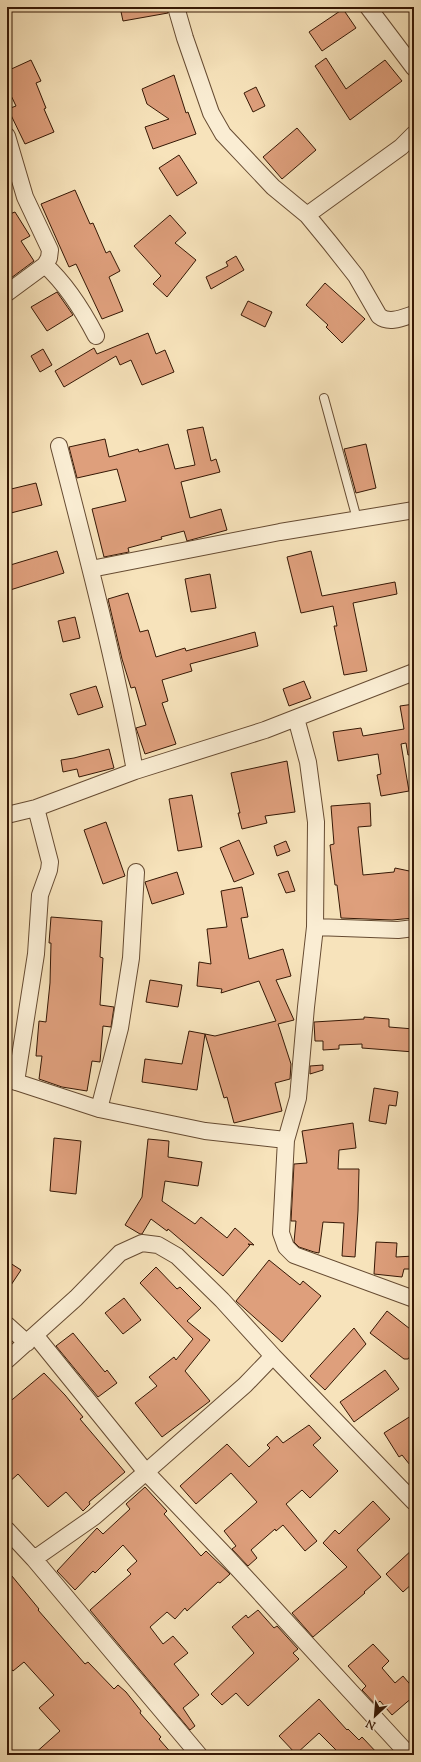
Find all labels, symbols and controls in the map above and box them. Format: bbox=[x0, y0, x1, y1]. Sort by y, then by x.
north arrow bbox=[355, 1696, 395, 1736]
text: N bbox=[363, 1715, 379, 1734]

